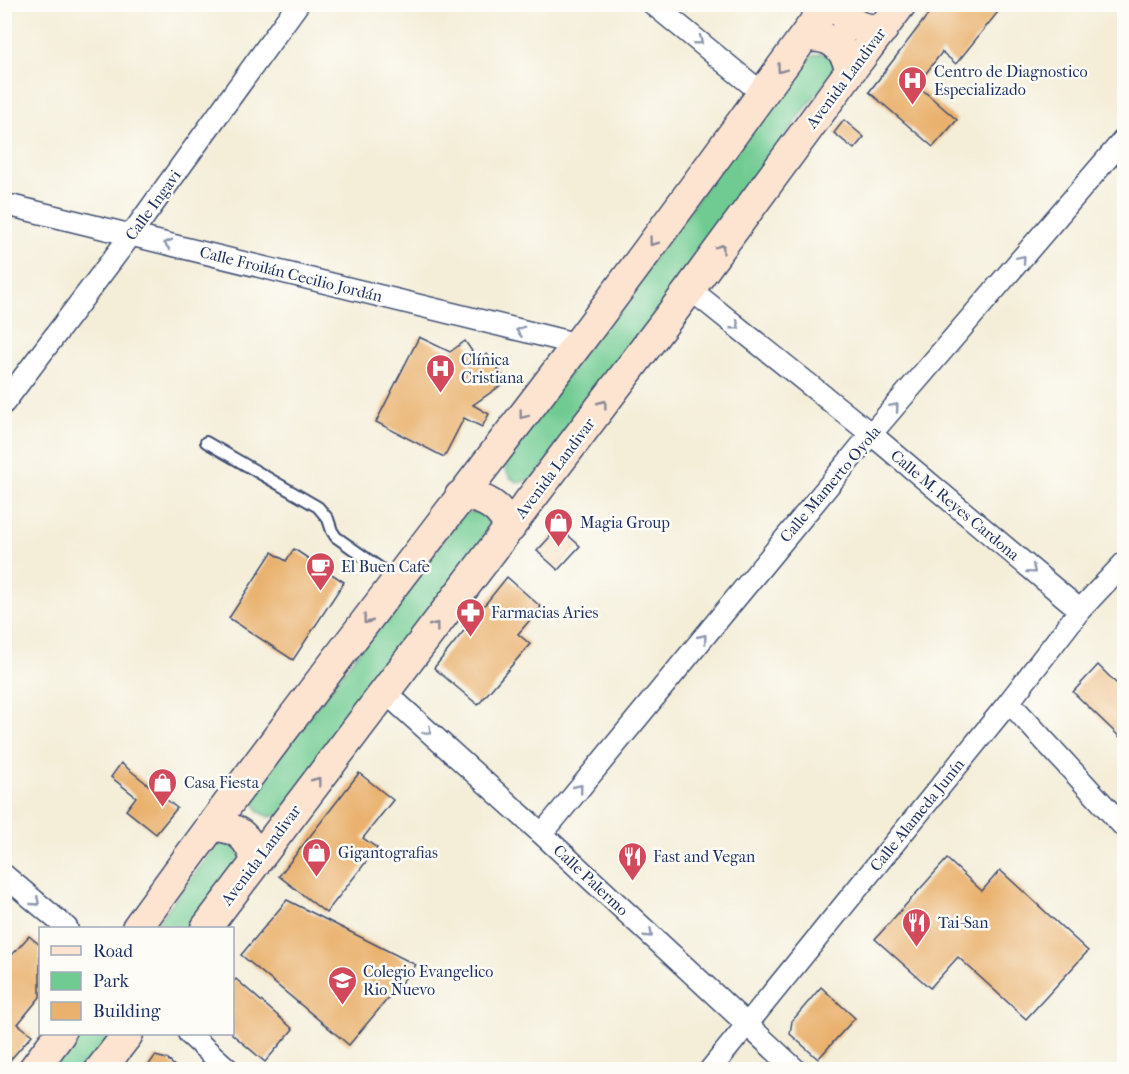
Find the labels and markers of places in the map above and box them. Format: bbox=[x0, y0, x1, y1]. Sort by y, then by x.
place label: Centro de Diagnostico Especializado bbox=[934, 62, 1088, 99]
hospital icon: Centro de Diagnostico Especializado bbox=[897, 64, 929, 106]
place label: Clínica Cristiana bbox=[461, 350, 524, 387]
hospital icon: Clínica Cristiana bbox=[424, 352, 456, 394]
shop icon: Magia Group bbox=[543, 506, 575, 548]
place label: Magia Group bbox=[580, 513, 670, 532]
cafe icon: El Buen Cafe bbox=[304, 550, 336, 592]
place label: El Buen Cafe bbox=[341, 557, 430, 576]
pharmacy icon: Farmacias Aries bbox=[454, 596, 486, 638]
place label: Farmacias Aries bbox=[491, 603, 599, 622]
shop icon: Casa Fiesta bbox=[147, 766, 179, 808]
place label: Casa Fiesta bbox=[184, 773, 260, 792]
shop icon: Gigantografias bbox=[301, 836, 333, 878]
restaurant icon: Fast and Vegan bbox=[616, 840, 648, 882]
place label: Gigantografias bbox=[338, 843, 438, 862]
place label: Fast and Vegan bbox=[653, 847, 756, 866]
restaurant icon: Tai-San bbox=[901, 906, 933, 948]
place label: Tai-San bbox=[938, 913, 989, 932]
place label: Colegio Evangelico Rio Nuevo bbox=[363, 962, 493, 999]
school or university icon: Colegio Evangelico Rio Nuevo bbox=[326, 964, 358, 1006]

